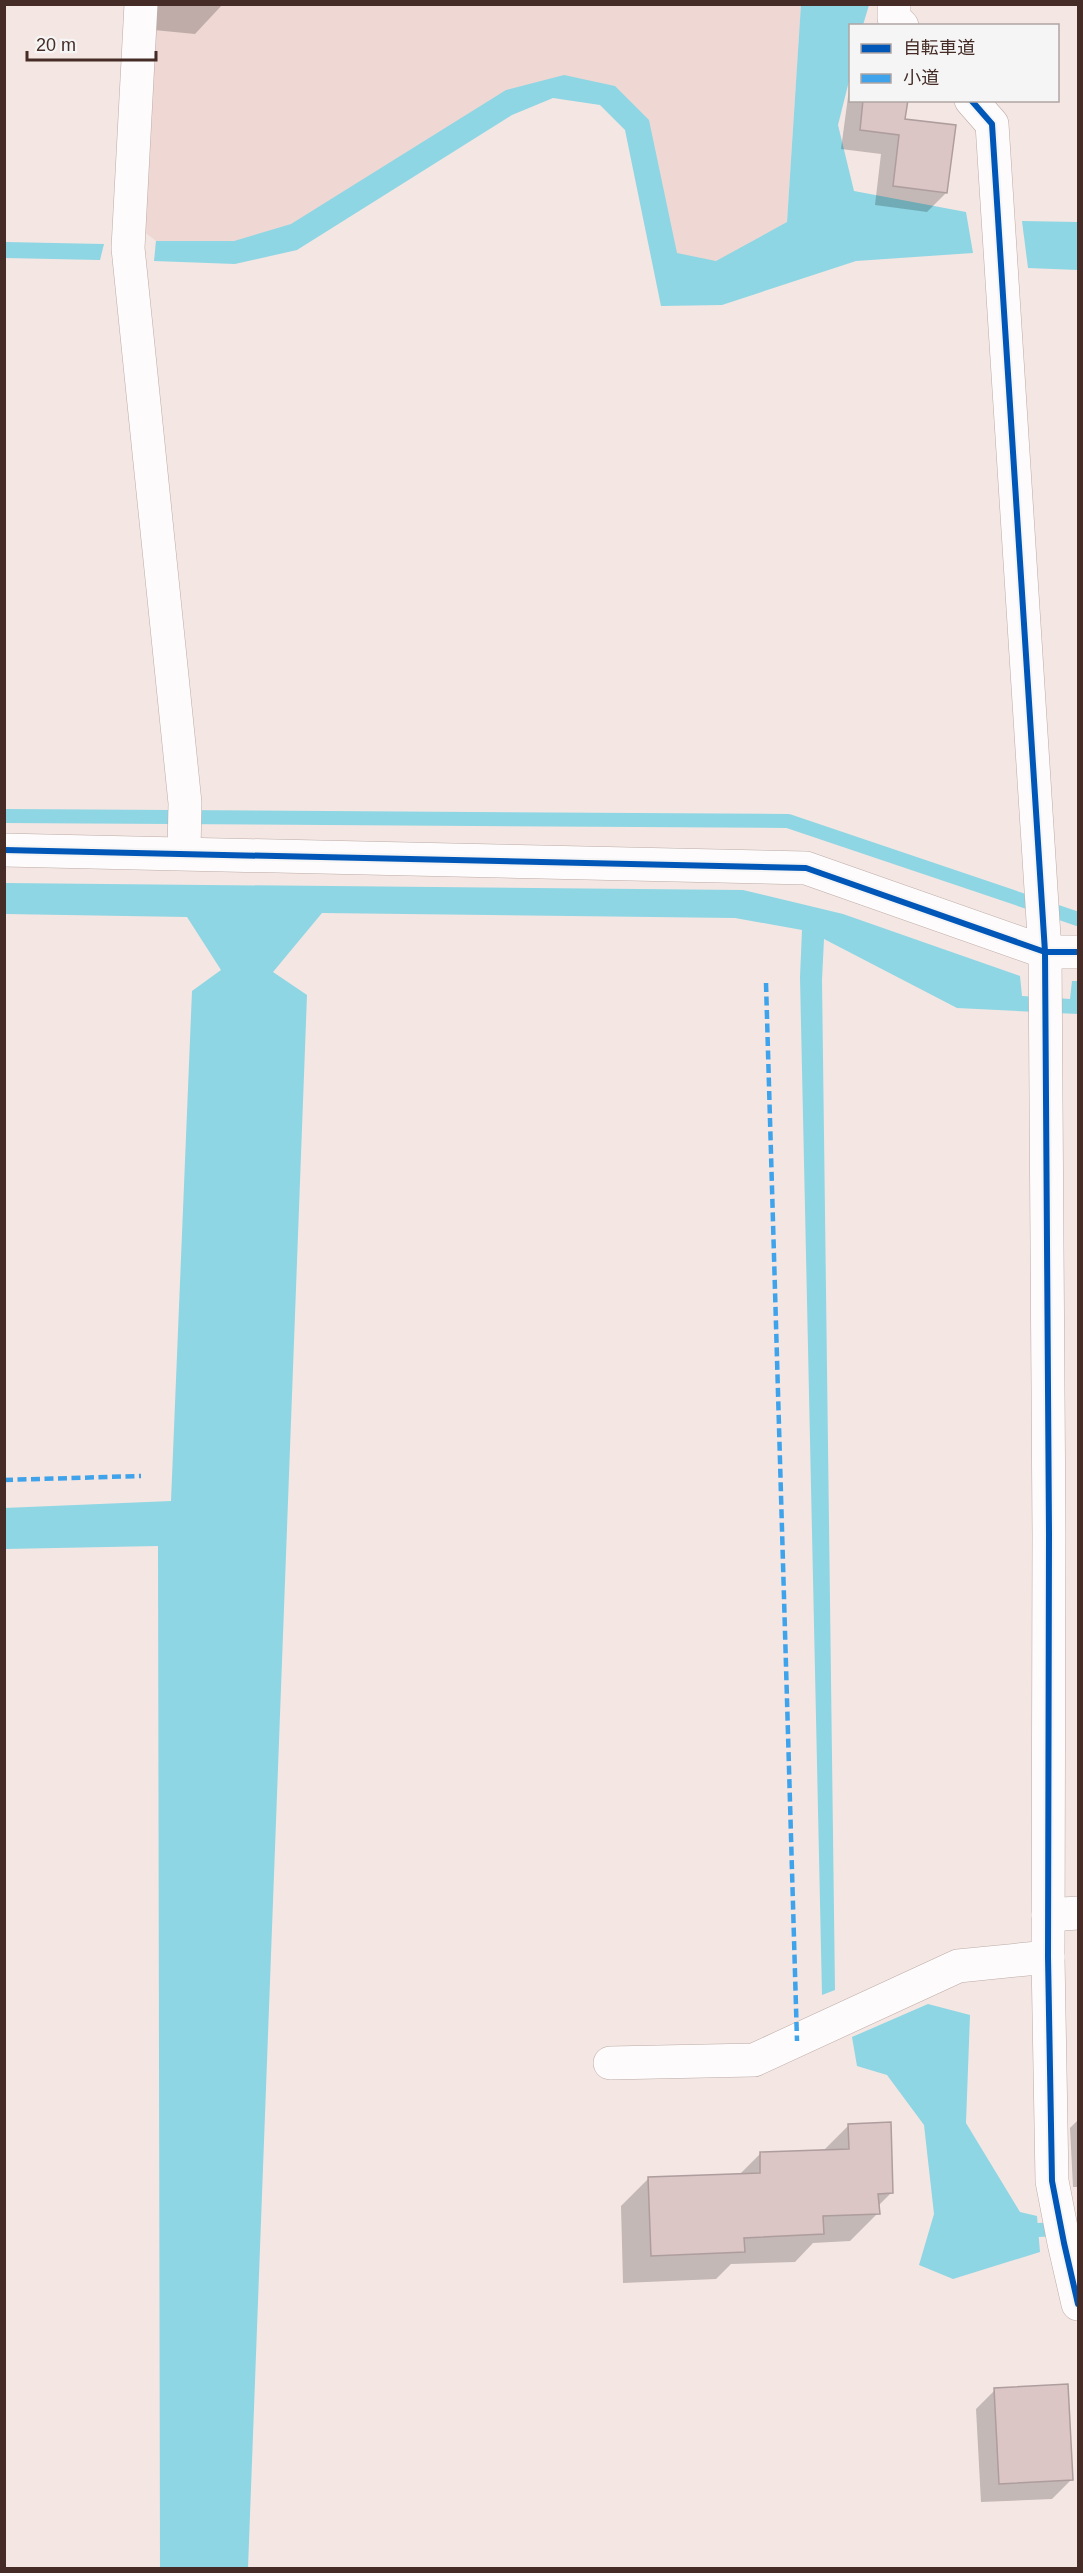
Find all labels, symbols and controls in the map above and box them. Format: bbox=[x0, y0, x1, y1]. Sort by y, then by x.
scale bar bbox=[27, 24, 156, 62]
legend bbox=[849, 24, 1059, 102]
text: 20 m bbox=[36, 35, 76, 55]
text: 自転車道 bbox=[903, 38, 975, 58]
text: 小道 bbox=[903, 68, 939, 88]

